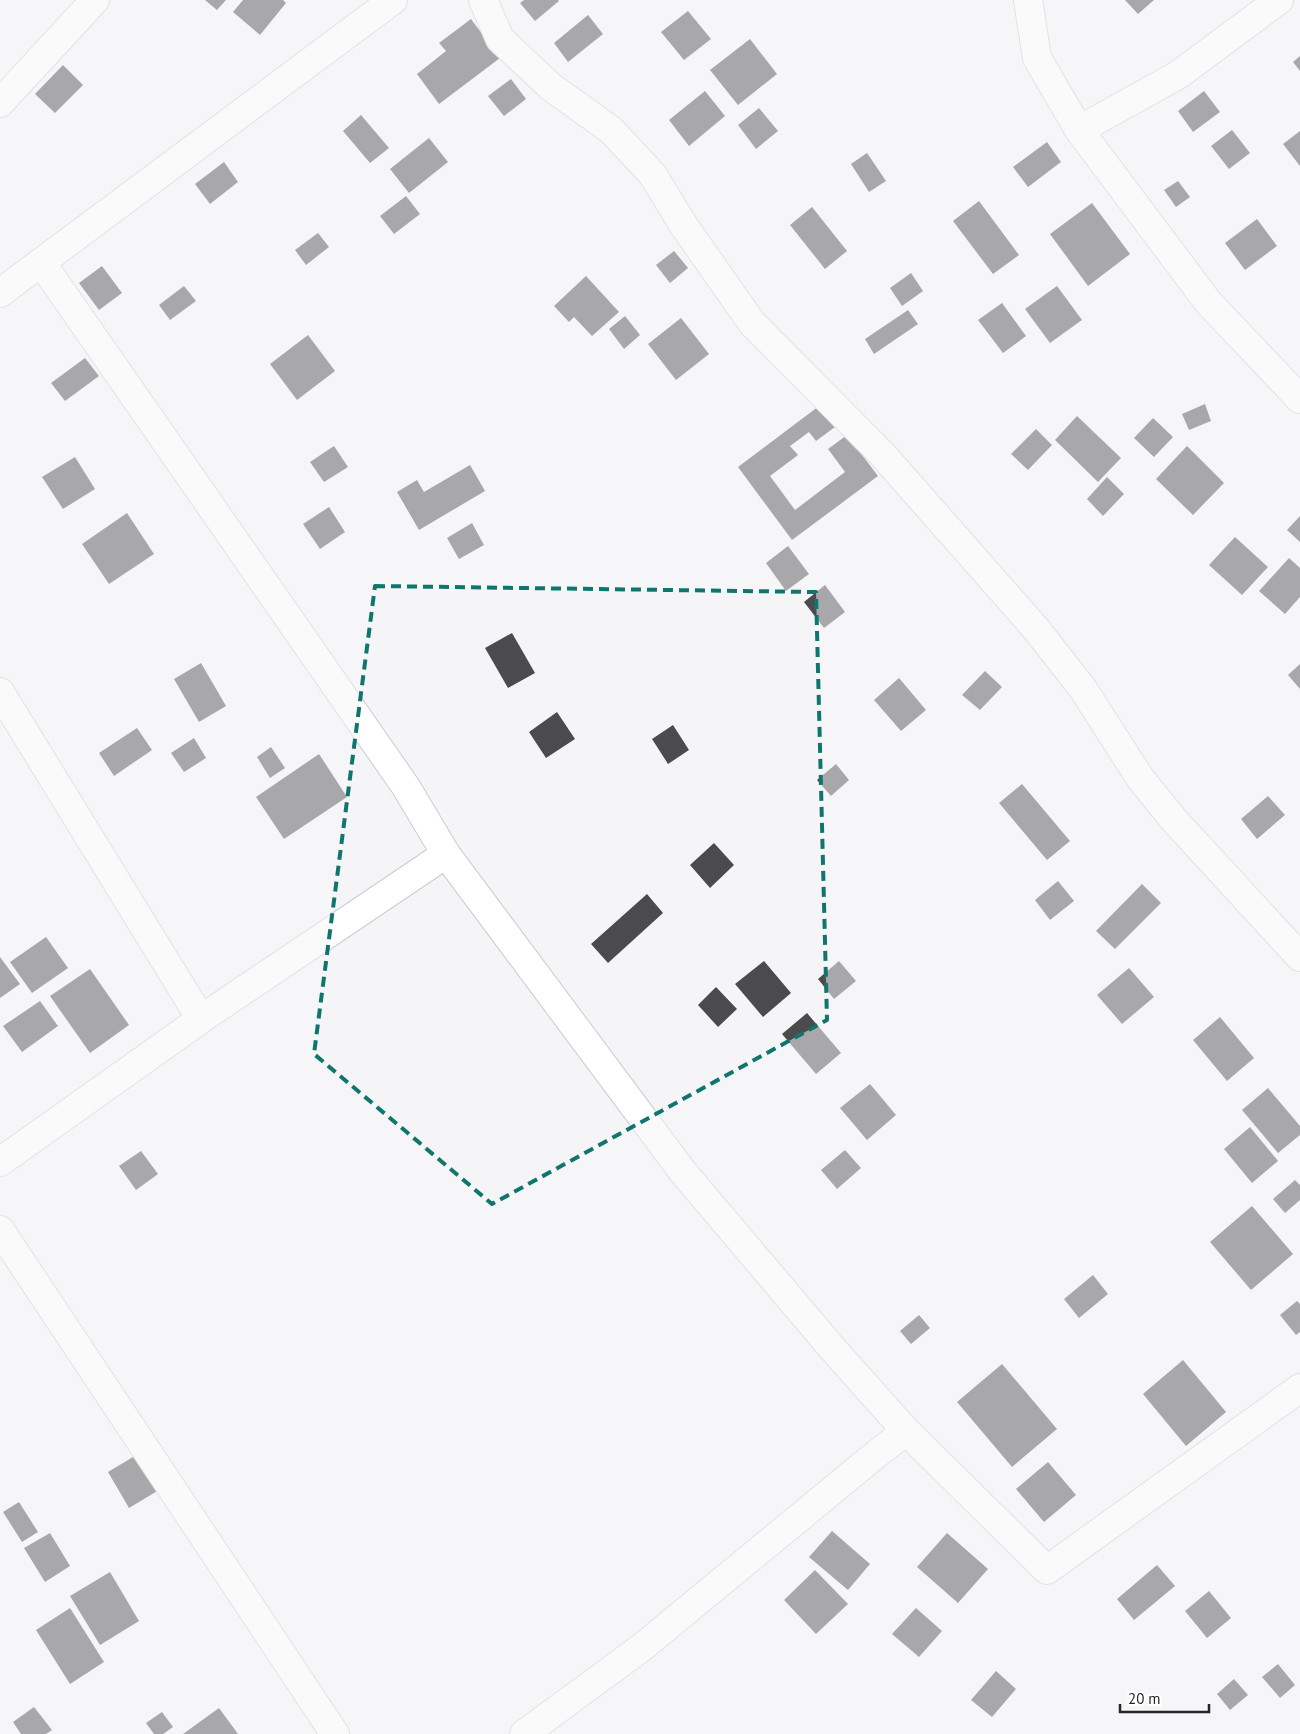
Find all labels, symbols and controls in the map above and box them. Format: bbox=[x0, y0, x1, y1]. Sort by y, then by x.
scale bar bbox=[1120, 1682, 1209, 1714]
text: 20 m bbox=[1128, 1689, 1161, 1708]

